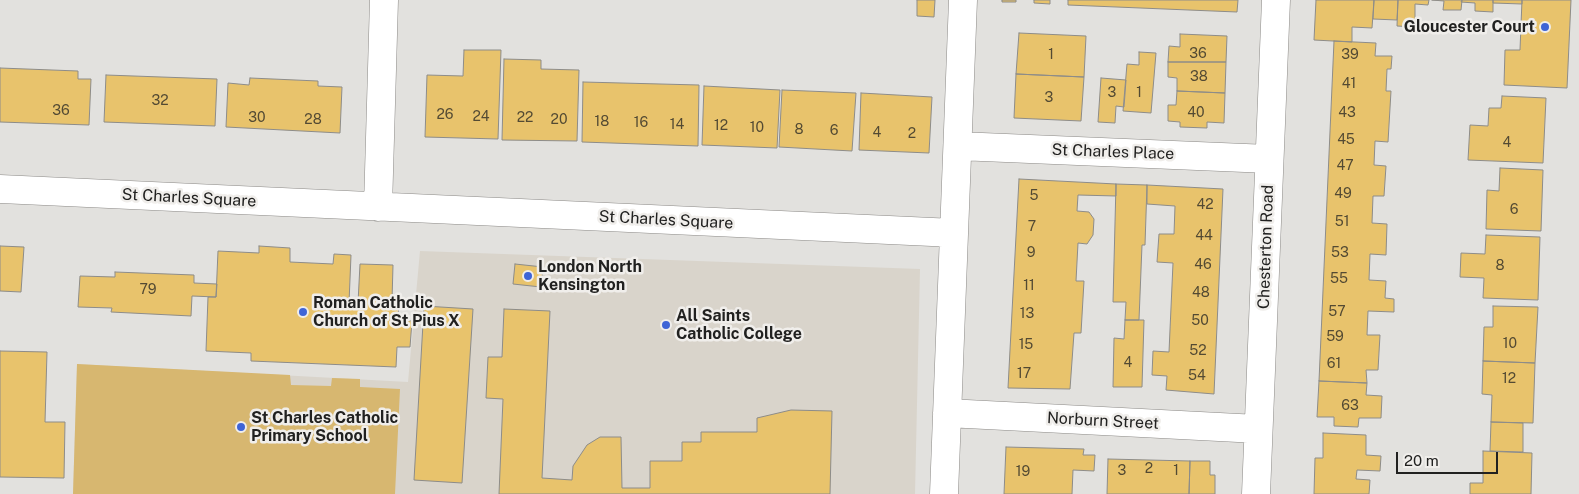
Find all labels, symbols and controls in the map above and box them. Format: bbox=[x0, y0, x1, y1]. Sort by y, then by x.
place label: Gloucester Court bbox=[1404, 17, 1535, 37]
marker: Gloucester Court bbox=[1539, 21, 1551, 33]
house number: 36 bbox=[1189, 46, 1207, 62]
house number: 1 bbox=[1048, 47, 1054, 63]
house number: 39 bbox=[1341, 47, 1359, 63]
house number: 38 bbox=[1190, 69, 1208, 85]
house number: 41 bbox=[1342, 76, 1356, 92]
house number: 3 bbox=[1108, 85, 1116, 101]
house number: 1 bbox=[1136, 85, 1142, 101]
house number: 3 bbox=[1045, 90, 1053, 106]
house number: 32 bbox=[151, 93, 169, 109]
house number: 36 bbox=[52, 103, 70, 119]
house number: 40 bbox=[1187, 105, 1205, 121]
house number: 43 bbox=[1338, 105, 1356, 121]
house number: 26 bbox=[436, 107, 454, 123]
house number: 24 bbox=[472, 109, 490, 125]
house number: 30 bbox=[248, 110, 266, 126]
house number: 22 bbox=[517, 110, 533, 126]
house number: 28 bbox=[304, 112, 322, 128]
house number: 20 bbox=[551, 112, 567, 128]
house number: 18 bbox=[595, 114, 609, 130]
house number: 16 bbox=[634, 115, 648, 131]
house number: 14 bbox=[670, 117, 684, 133]
house number: 12 bbox=[714, 118, 728, 134]
house number: 10 bbox=[750, 120, 764, 136]
house number: 8 bbox=[794, 122, 804, 138]
house number: 6 bbox=[830, 123, 838, 139]
house number: 4 bbox=[873, 125, 881, 141]
house number: 2 bbox=[908, 126, 916, 142]
house number: 45 bbox=[1337, 132, 1355, 148]
house number: 4 bbox=[1503, 135, 1511, 151]
street label: St Charles Place bbox=[1051, 140, 1175, 164]
house number: 47 bbox=[1336, 158, 1354, 174]
street label: St Charles Square bbox=[121, 185, 257, 211]
street label: Chesterton Road bbox=[1254, 185, 1278, 309]
house number: 49 bbox=[1334, 186, 1352, 202]
house number: 5 bbox=[1030, 188, 1038, 204]
house number: 42 bbox=[1196, 197, 1214, 213]
house number: 6 bbox=[1510, 202, 1518, 218]
street label: St Charles Square bbox=[598, 207, 734, 233]
house number: 51 bbox=[1335, 214, 1349, 230]
house number: 7 bbox=[1028, 219, 1036, 235]
house number: 44 bbox=[1195, 228, 1213, 244]
house number: 9 bbox=[1027, 245, 1035, 261]
house number: 53 bbox=[1331, 245, 1349, 261]
place label: London North Kensington bbox=[538, 257, 642, 295]
house number: 46 bbox=[1194, 257, 1212, 273]
house number: 8 bbox=[1495, 258, 1505, 274]
marker: London North Kensington bbox=[522, 270, 534, 282]
house number: 55 bbox=[1330, 271, 1348, 287]
house number: 11 bbox=[1023, 278, 1035, 294]
house number: 79 bbox=[140, 282, 156, 298]
house number: 48 bbox=[1192, 285, 1210, 301]
place label: Roman Catholic Church of St Pius X bbox=[313, 293, 460, 331]
house number: 57 bbox=[1328, 304, 1346, 320]
marker: Roman Catholic Church of St Pius X bbox=[297, 306, 309, 318]
place label: All Saints Catholic College bbox=[676, 306, 802, 344]
house number: 13 bbox=[1020, 306, 1034, 322]
house number: 50 bbox=[1191, 313, 1209, 329]
marker: All Saints Catholic College bbox=[660, 319, 672, 331]
house number: 59 bbox=[1326, 329, 1344, 345]
house number: 10 bbox=[1503, 336, 1517, 352]
house number: 15 bbox=[1019, 337, 1033, 353]
house number: 52 bbox=[1189, 343, 1207, 359]
house number: 4 bbox=[1124, 355, 1132, 371]
house number: 61 bbox=[1327, 356, 1341, 372]
house number: 17 bbox=[1017, 366, 1031, 382]
house number: 54 bbox=[1188, 368, 1206, 384]
house number: 12 bbox=[1502, 371, 1516, 387]
house number: 63 bbox=[1341, 398, 1359, 414]
place label: St Charles Catholic Primary School bbox=[251, 408, 398, 446]
street label: Norburn Street bbox=[1046, 408, 1160, 434]
marker: St Charles Catholic Primary School bbox=[235, 421, 247, 433]
scale bar bbox=[1399, 442, 1502, 474]
text: 20 m bbox=[1404, 452, 1439, 469]
house number: 2 bbox=[1145, 461, 1153, 477]
house number: 3 bbox=[1118, 463, 1126, 479]
house number: 1 bbox=[1173, 463, 1179, 479]
house number: 19 bbox=[1016, 464, 1030, 480]

